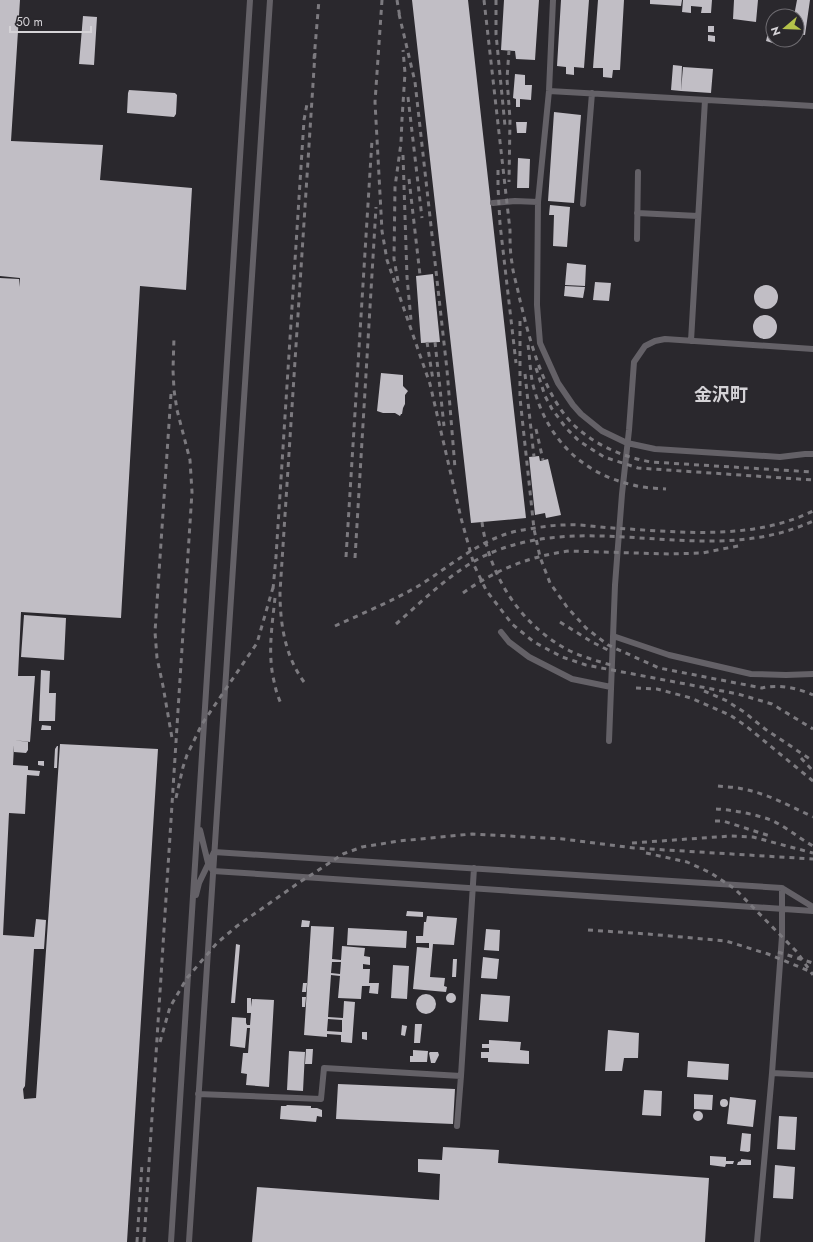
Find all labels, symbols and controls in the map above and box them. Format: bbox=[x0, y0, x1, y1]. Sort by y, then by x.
scale bar bbox=[10, 8, 91, 34]
north arrow bbox=[765, 8, 805, 48]
text: 50 m bbox=[16, 13, 43, 31]
text: N bbox=[767, 25, 785, 38]
district label: 金沢町 bbox=[694, 382, 748, 408]

